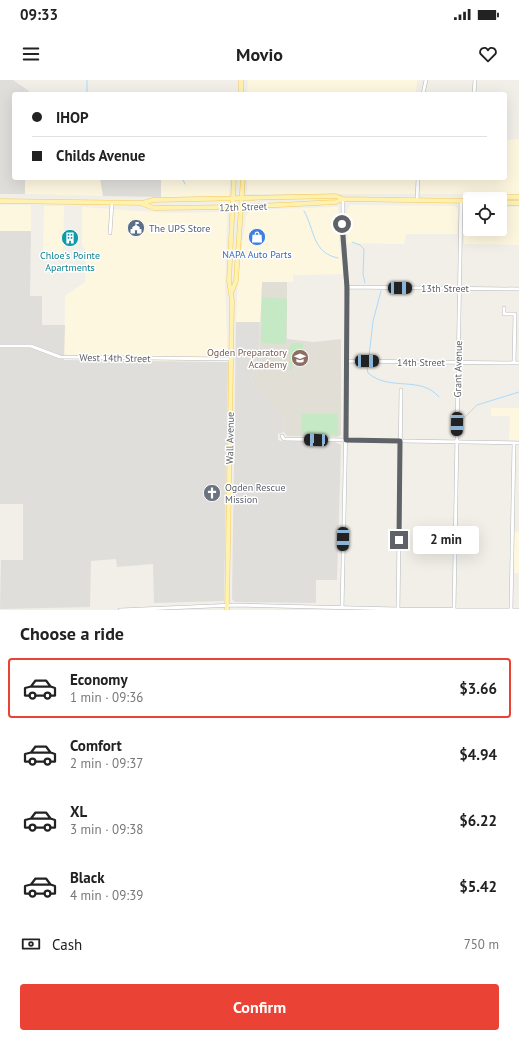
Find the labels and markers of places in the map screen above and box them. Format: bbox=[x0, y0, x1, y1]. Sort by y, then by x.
public building icon: The UPS Store bbox=[126, 218, 146, 238]
place label: The UPS Store bbox=[149, 222, 210, 235]
shop icon: NAPA Auto Parts bbox=[247, 227, 267, 247]
building icon: Chloe's Pointe Apartments bbox=[60, 228, 80, 248]
place label: NAPA Auto Parts bbox=[222, 248, 292, 261]
place label: Chloe's Pointe Apartments bbox=[40, 249, 100, 274]
place label: Ogden Preparatory Academy bbox=[207, 346, 287, 371]
school or university icon: Ogden Preparatory Academy bbox=[290, 348, 310, 368]
place label: Ogden Rescue Mission bbox=[225, 481, 286, 506]
church icon: Ogden Rescue Mission bbox=[202, 483, 222, 503]

